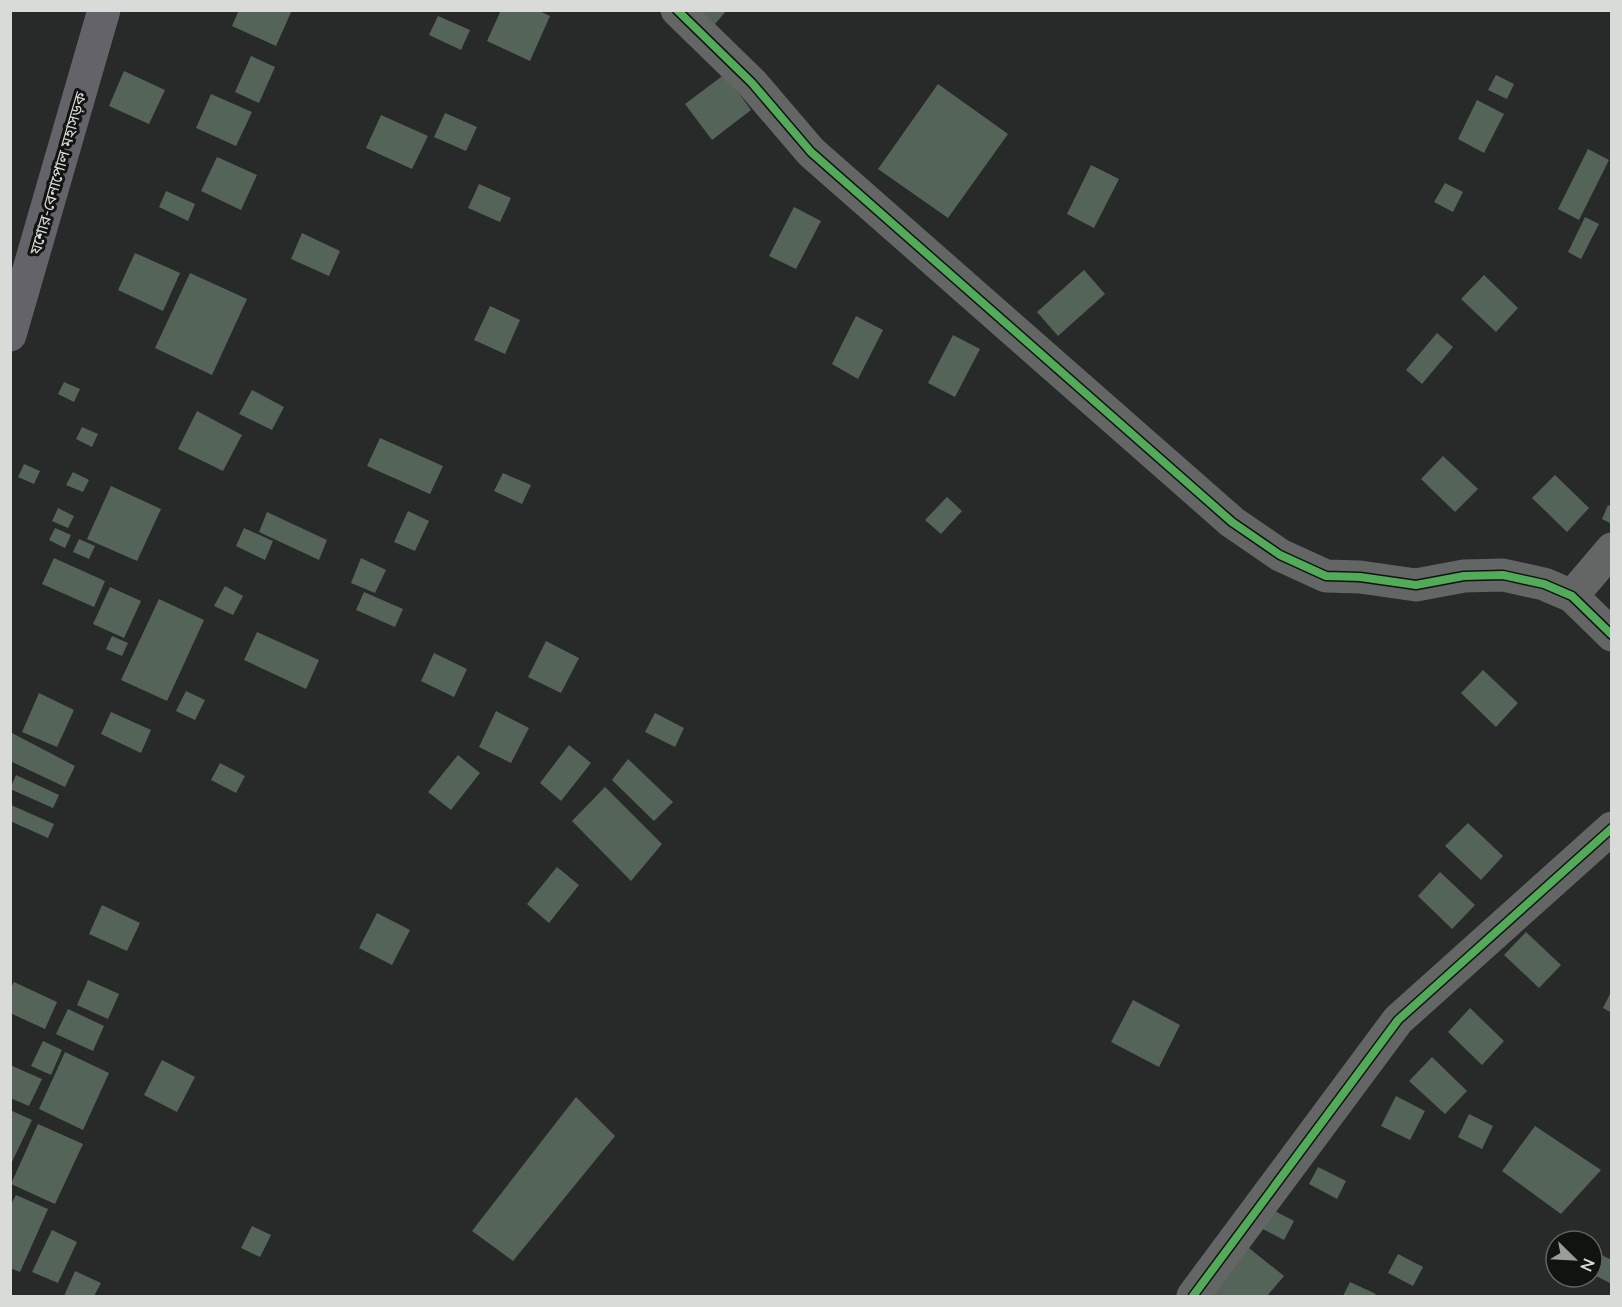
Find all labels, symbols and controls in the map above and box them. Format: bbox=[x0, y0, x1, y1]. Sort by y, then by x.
street label: যশোর-বেনাপোল মহাসড়ক bbox=[24, 88, 90, 258]
north arrow bbox=[1544, 1229, 1604, 1289]
text: N bbox=[1577, 1256, 1599, 1275]

